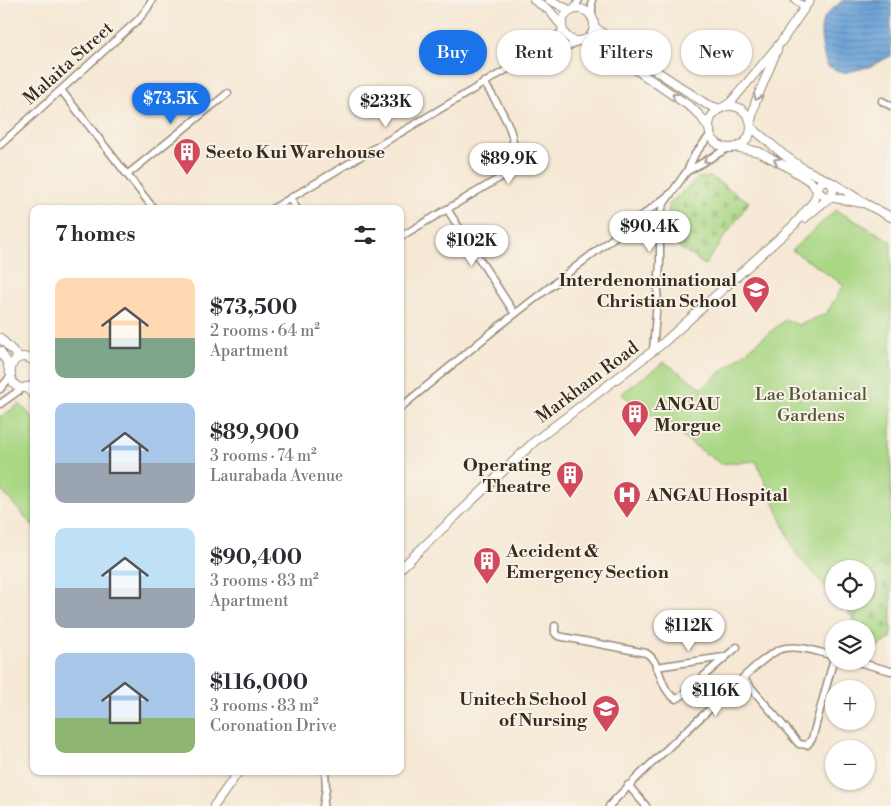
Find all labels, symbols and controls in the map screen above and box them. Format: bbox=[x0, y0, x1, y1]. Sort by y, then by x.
street label: Malaita Street bbox=[18, 16, 119, 110]
chip: Buy bbox=[419, 30, 487, 75]
chip: Rent bbox=[497, 30, 571, 75]
chip: Filters bbox=[581, 30, 671, 75]
chip: New bbox=[681, 30, 752, 75]
pin: $73.5K bbox=[130, 82, 212, 125]
pin: $233K bbox=[351, 86, 421, 128]
text: $73.5K bbox=[143, 89, 199, 109]
text: $233K bbox=[360, 92, 412, 112]
one-way arrow bbox=[753, 92, 763, 101]
one-way arrow bbox=[671, 93, 681, 102]
building icon: Seeto Kui Warehouse bbox=[172, 137, 202, 176]
place label: Seeto Kui Warehouse bbox=[206, 141, 386, 164]
pin: $89.9K bbox=[468, 142, 550, 185]
text: $89.9K bbox=[480, 149, 538, 169]
one-way arrow bbox=[704, 153, 713, 163]
one-way arrow bbox=[773, 157, 782, 167]
pin: $90.4K bbox=[609, 210, 691, 253]
text: $90.4K bbox=[620, 217, 680, 237]
icon: filters bbox=[351, 221, 379, 249]
text: 7 homes bbox=[55, 222, 136, 248]
pin: $102K bbox=[437, 224, 507, 267]
text: $102K bbox=[446, 231, 498, 251]
place label: Interdenominational Christian School bbox=[559, 269, 737, 313]
school or university icon: Interdenominational Christian School bbox=[741, 275, 771, 314]
text: $73,500 bbox=[210, 295, 297, 321]
icon: home bbox=[95, 298, 155, 358]
text: 2 rooms · 64 m² bbox=[210, 321, 320, 341]
street label: Markham Road bbox=[531, 336, 644, 429]
text: Apartment bbox=[210, 341, 289, 361]
park label: Lae Botanical Gardens bbox=[755, 383, 868, 427]
place label: ANGAU Morgue bbox=[653, 393, 721, 437]
building icon: ANGAU Morgue bbox=[620, 399, 650, 438]
text: $89,900 bbox=[210, 420, 299, 446]
icon: home bbox=[95, 423, 155, 483]
text: 3 rooms · 74 m² bbox=[210, 446, 317, 466]
place label: Operating Theatre bbox=[463, 454, 552, 498]
building icon: Operating Theatre bbox=[555, 460, 585, 499]
text: Laurabada Avenue bbox=[210, 466, 343, 486]
hospital icon: ANGAU Hospital bbox=[612, 480, 642, 519]
place label: ANGAU Hospital bbox=[645, 484, 788, 507]
place label: Accident & Emergency Section bbox=[505, 540, 669, 584]
text: $90,400 bbox=[210, 545, 302, 571]
building icon: Accident & Emergency Section bbox=[472, 546, 502, 585]
icon: home bbox=[95, 548, 155, 608]
map controls bbox=[825, 560, 875, 790]
button: locate bbox=[825, 560, 875, 610]
text: 3 rooms · 83 m² bbox=[210, 571, 319, 591]
text: Apartment bbox=[210, 591, 289, 611]
pin: $112K bbox=[654, 610, 724, 652]
text: $112K bbox=[665, 616, 713, 636]
button: layers bbox=[825, 620, 875, 670]
text: $116,000 bbox=[210, 670, 308, 696]
icon: home bbox=[95, 673, 155, 733]
pin: $116K bbox=[681, 674, 751, 717]
button: + bbox=[825, 680, 875, 730]
text: $116K bbox=[692, 681, 740, 701]
place label: Unitech School of Nursing bbox=[459, 688, 588, 732]
school or university icon: Unitech School of Nursing bbox=[591, 694, 621, 733]
text: 3 rooms · 83 m² bbox=[210, 696, 319, 716]
text: Coronation Drive bbox=[210, 716, 337, 736]
button: − bbox=[825, 740, 875, 790]

